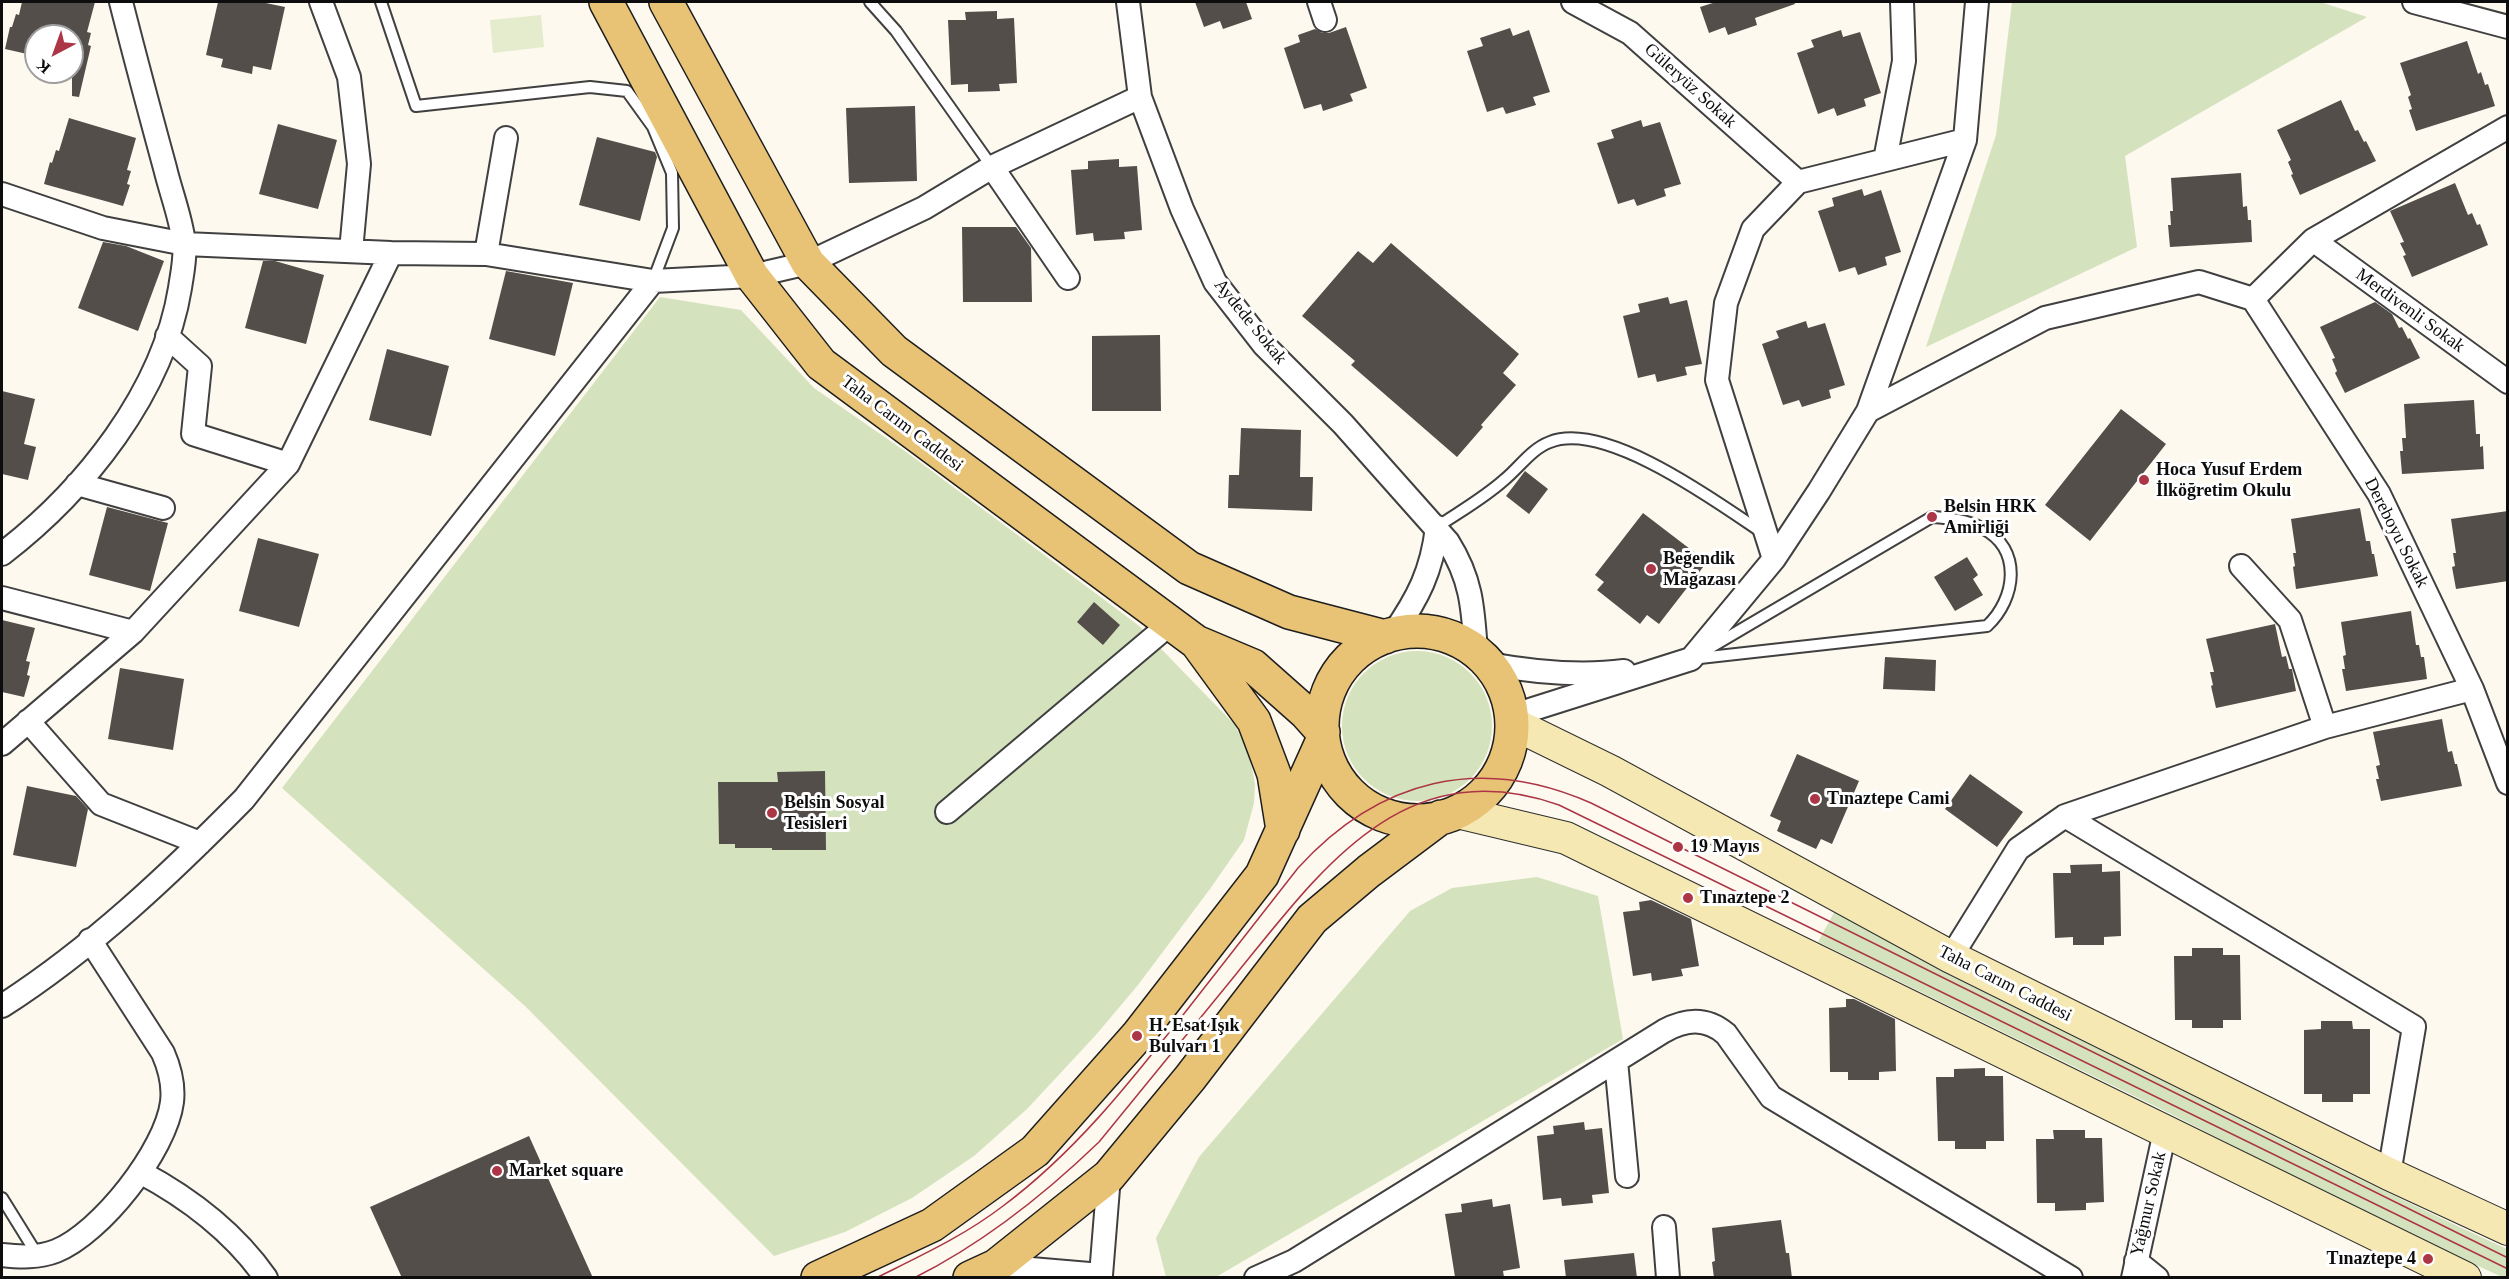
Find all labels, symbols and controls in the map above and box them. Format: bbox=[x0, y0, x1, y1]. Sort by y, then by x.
north arrow bbox=[24, 24, 84, 84]
street label: Güleryüz Sokak bbox=[1639, 39, 1741, 133]
text: K bbox=[33, 56, 53, 77]
street label: Merdivenli Sokak bbox=[2351, 264, 2469, 358]
street label: Aydede Sokak bbox=[1209, 275, 1291, 369]
street label: Taha Carım Caddesi bbox=[837, 371, 967, 477]
place label: Hoca Yusuf Erdem İlköğretim Okulu bbox=[2156, 459, 2302, 502]
marker: Hoca Yusuf Erdem İlköğretim Okulu bbox=[2137, 473, 2151, 487]
street label: Dereboyu Sokak bbox=[2359, 474, 2433, 592]
place label: Belsin HRK Amirliği bbox=[1944, 496, 2037, 538]
marker: Belsin HRK Amirliği bbox=[1925, 510, 1939, 524]
place label: Beğendik Mağazası bbox=[1663, 548, 1736, 590]
marker: Beğendik Mağazası bbox=[1644, 562, 1658, 576]
place label: Tınaztepe Cami bbox=[1827, 788, 1949, 810]
place label: Belsin Sosyal Tesisleri bbox=[784, 792, 885, 834]
marker: Tınaztepe Cami bbox=[1808, 792, 1822, 806]
marker: Belsin Sosyal Tesisleri bbox=[765, 806, 779, 820]
place label: 19 Mayıs bbox=[1690, 836, 1759, 858]
marker: 19 Mayıs bbox=[1671, 840, 1685, 854]
place label: Tınaztepe 2 bbox=[1700, 887, 1789, 909]
marker: Tınaztepe 2 bbox=[1681, 891, 1695, 905]
street label: Taha Carım Caddesi bbox=[1935, 941, 2075, 1027]
place label: H. Esat Işık Bulvarı 1 bbox=[1149, 1015, 1240, 1058]
marker: H. Esat Işık Bulvarı 1 bbox=[1130, 1029, 1144, 1043]
street label: Yağmur Sokak bbox=[2126, 1150, 2172, 1258]
place label: Market square bbox=[509, 1160, 623, 1182]
marker: Market square bbox=[490, 1164, 504, 1178]
place label: Tınaztepe 4 bbox=[2327, 1248, 2416, 1270]
marker: Tınaztepe 4 bbox=[2421, 1252, 2435, 1266]

